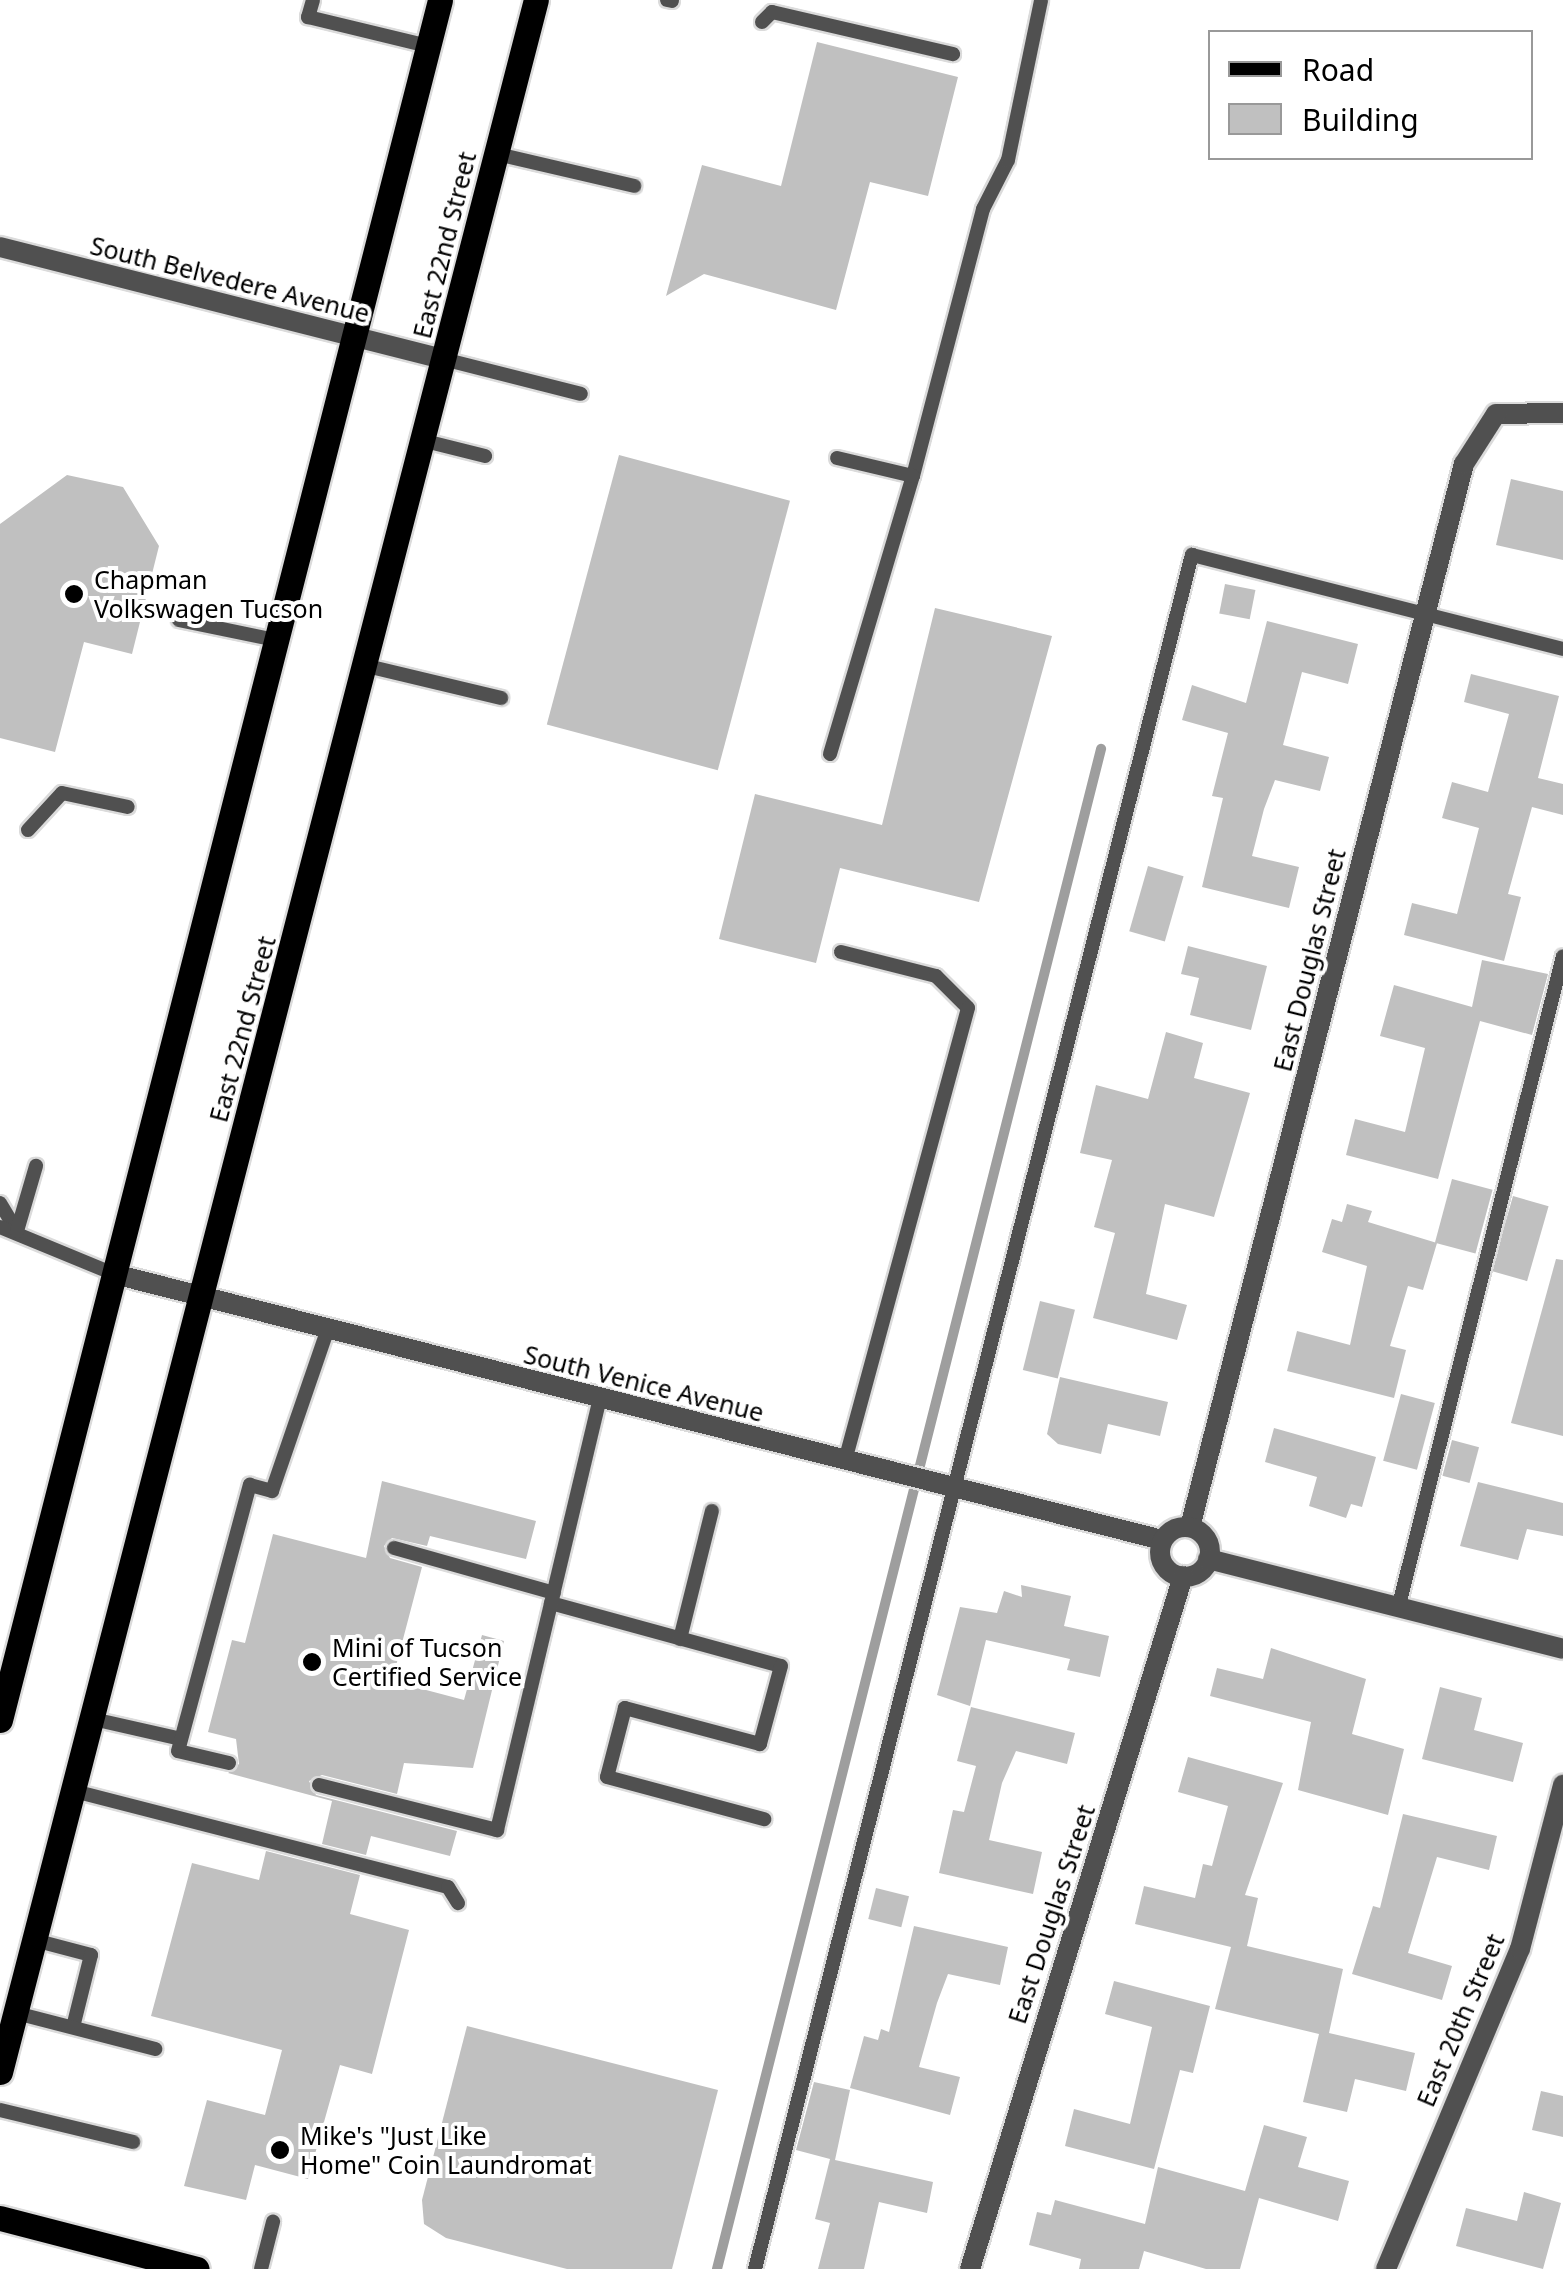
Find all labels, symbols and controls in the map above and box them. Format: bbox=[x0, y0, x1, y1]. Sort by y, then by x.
legend bbox=[1208, 30, 1533, 160]
text: Road bbox=[1302, 49, 1374, 90]
text: Building bbox=[1302, 99, 1419, 140]
street label: East 22nd Street bbox=[406, 149, 482, 341]
street label: South Belvedere Avenue bbox=[87, 230, 373, 328]
place label: Chapman Volkswagen Tucson bbox=[94, 565, 323, 624]
marker: Chapman Volkswagen Tucson bbox=[63, 583, 85, 605]
street label: East Douglas Street bbox=[1267, 846, 1351, 1074]
street label: East 22nd Street bbox=[203, 933, 281, 1125]
street label: South Venice Avenue bbox=[521, 1339, 767, 1427]
place label: Mini of Tucson Certified Service bbox=[332, 1633, 522, 1692]
marker: Mini of Tucson Certified Service bbox=[301, 1651, 323, 1673]
street label: East Douglas Street bbox=[1001, 1801, 1101, 2027]
street label: East 20th Street bbox=[1410, 1929, 1510, 2111]
place label: Mike's "Just Like Home" Coin Laundromat bbox=[300, 2121, 592, 2180]
marker: Mike's "Just Like Home" Coin Laundromat bbox=[269, 2139, 291, 2161]

